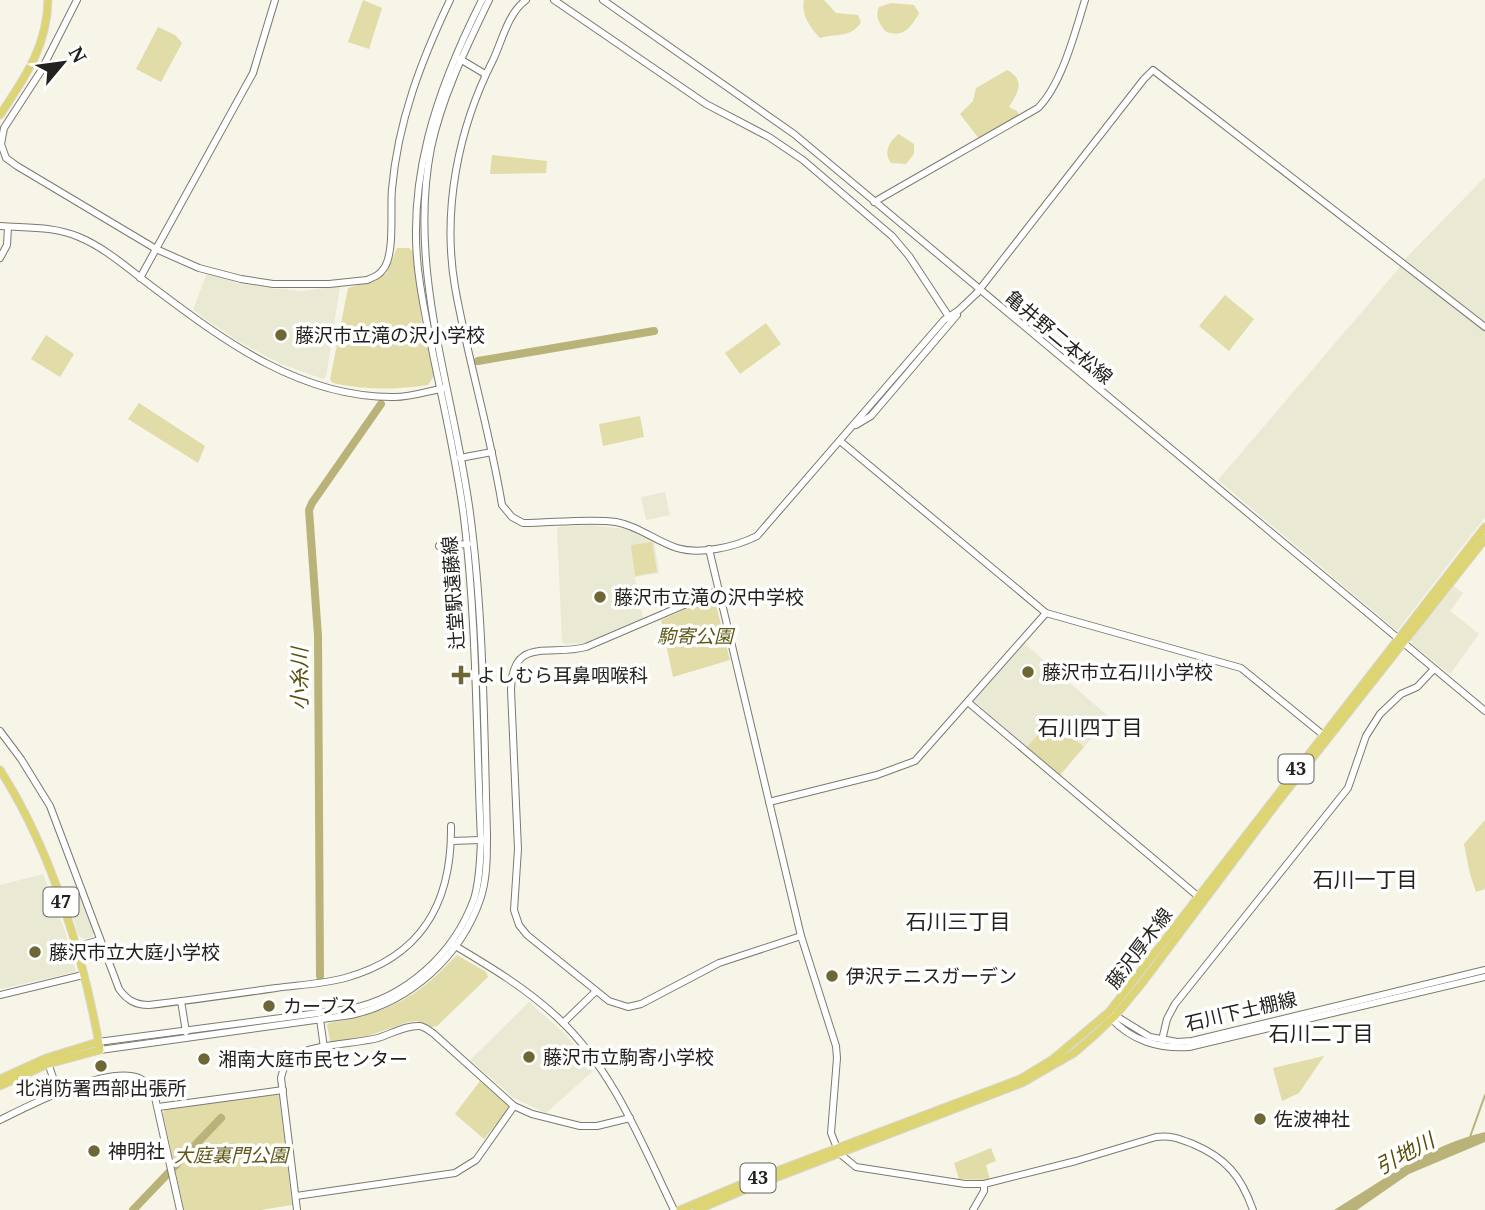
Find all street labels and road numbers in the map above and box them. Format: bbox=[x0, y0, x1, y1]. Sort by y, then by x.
street label: 亀井野二本松線 bbox=[1000, 284, 1118, 390]
street label: 辻堂駅遠藤線 bbox=[436, 535, 470, 651]
road number: 43 bbox=[1278, 754, 1314, 784]
road number: 47 bbox=[43, 888, 78, 917]
street label: 藤沢厚木線 bbox=[1100, 902, 1178, 994]
street label: 石川下土棚線 bbox=[1183, 986, 1299, 1036]
road number: 43 bbox=[740, 1163, 776, 1192]

